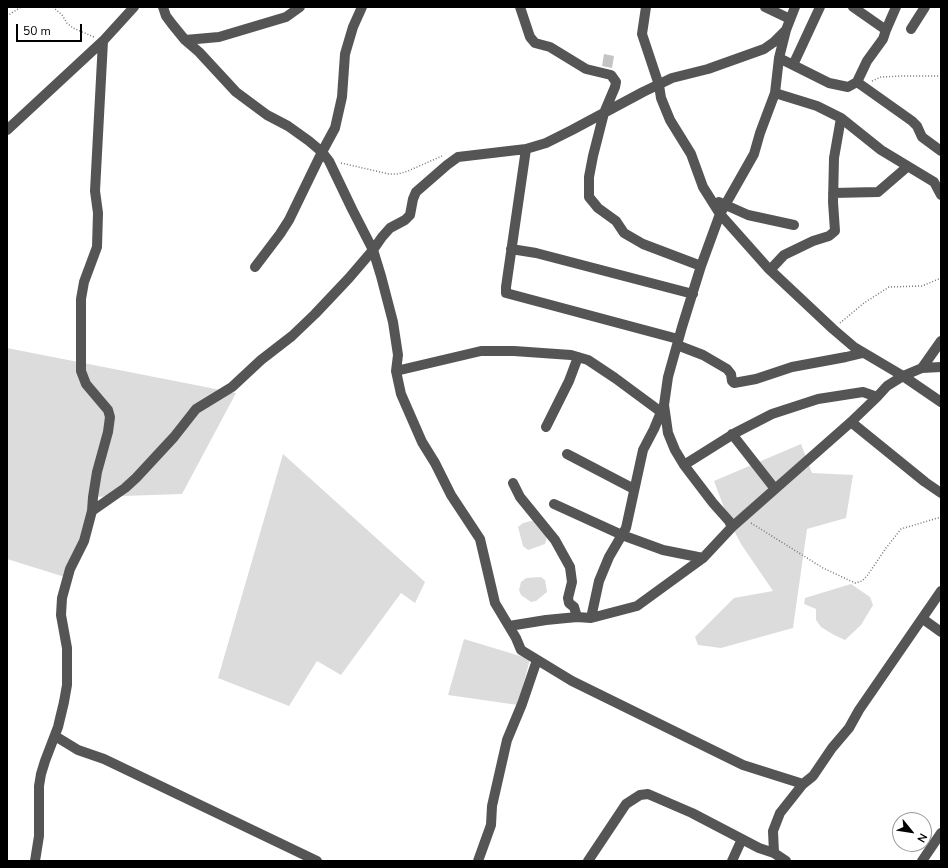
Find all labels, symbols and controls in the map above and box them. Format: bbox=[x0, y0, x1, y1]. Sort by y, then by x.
scale bar bbox=[18, 16, 84, 42]
text: 50 m bbox=[23, 23, 51, 39]
north arrow bbox=[892, 812, 932, 852]
text: N bbox=[913, 830, 931, 845]

